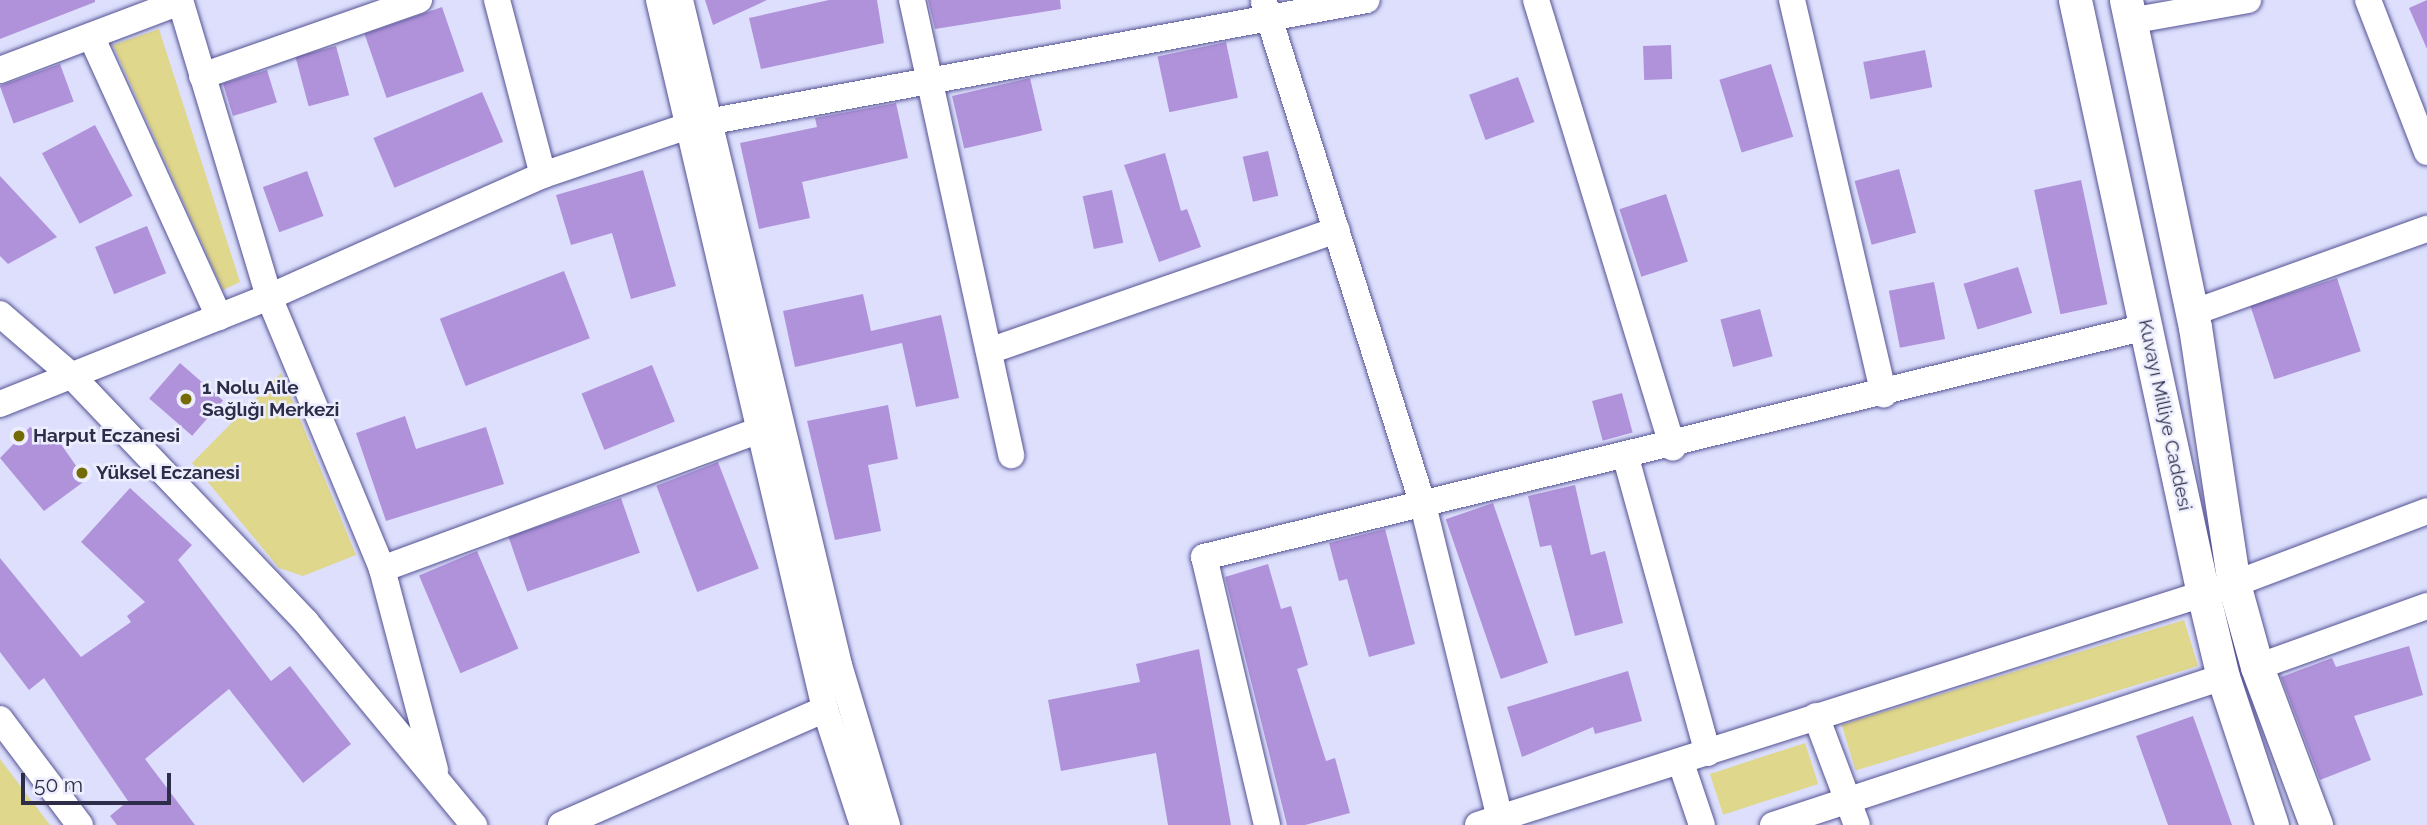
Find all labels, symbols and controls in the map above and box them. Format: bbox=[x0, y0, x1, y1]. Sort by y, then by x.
street label: Kuvayı Milliye Caddesi bbox=[2134, 317, 2196, 513]
place label: 1 Nolu Aile Sağlığı Merkezi bbox=[202, 377, 339, 421]
marker: 1 Nolu Aile Sağlığı Merkezi bbox=[176, 389, 196, 409]
place label: Harput Eczanesi bbox=[33, 425, 180, 447]
marker: Harput Eczanesi bbox=[11, 428, 27, 444]
place label: Yüksel Eczanesi bbox=[96, 462, 240, 484]
marker: Yüksel Eczanesi bbox=[74, 465, 90, 481]
scale bar bbox=[24, 758, 175, 802]
text: 50 m bbox=[34, 772, 83, 797]

